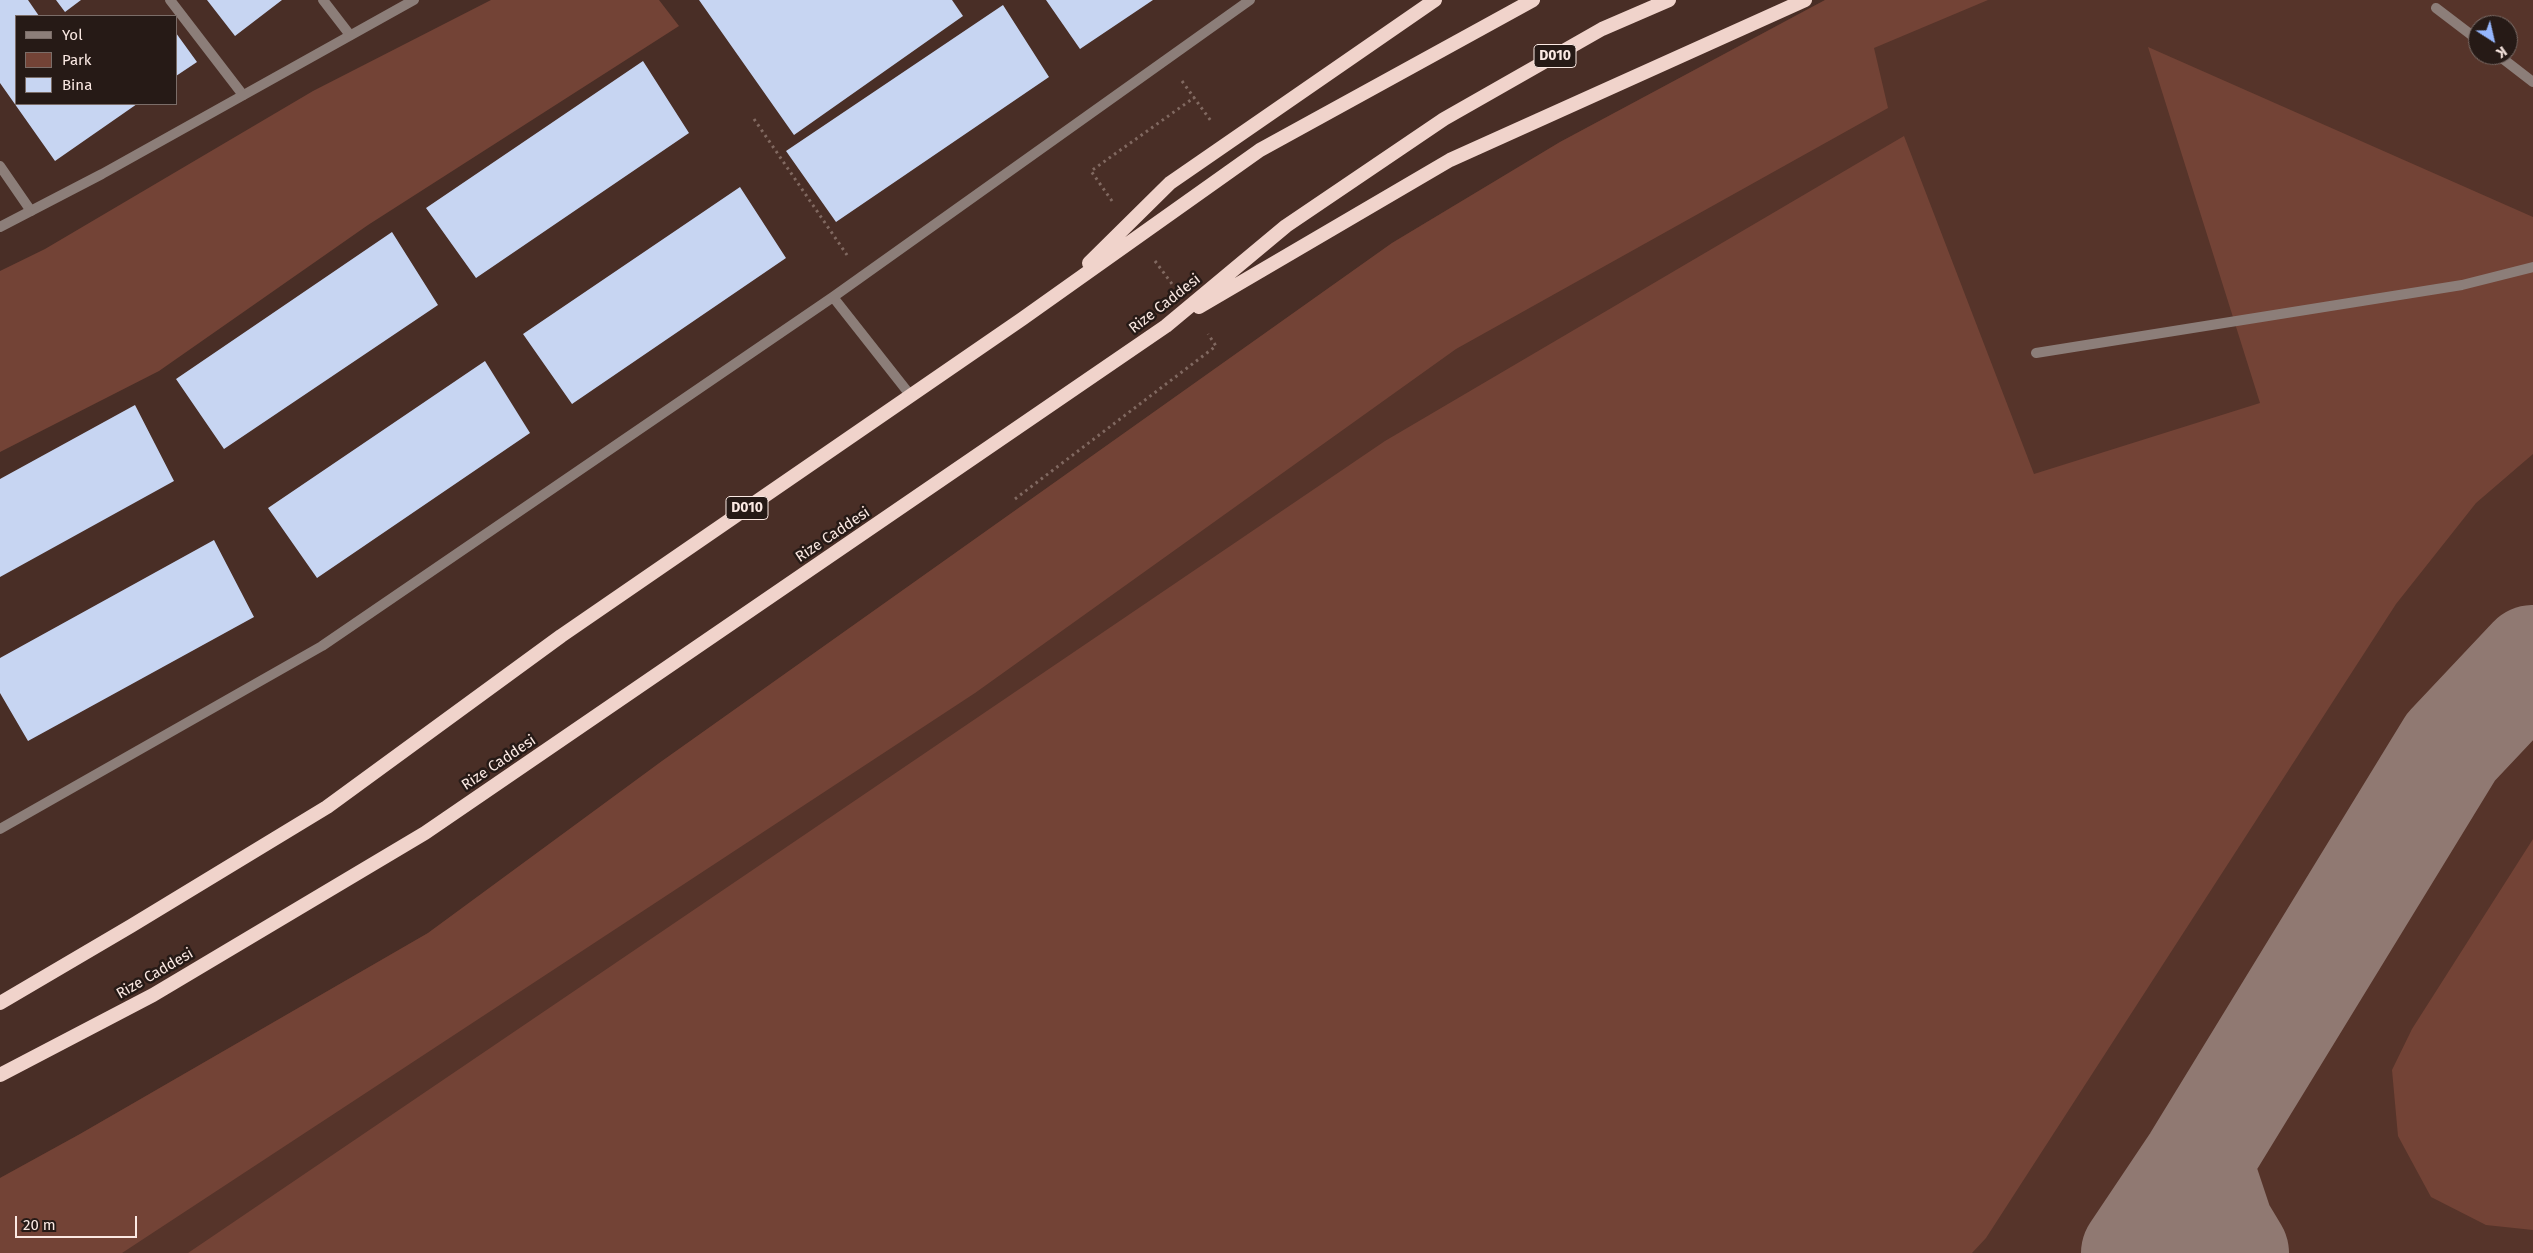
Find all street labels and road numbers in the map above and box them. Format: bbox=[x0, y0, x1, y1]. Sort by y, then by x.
road number: D010 bbox=[1534, 44, 1576, 68]
street label: Rize Caddesi bbox=[1126, 271, 1204, 337]
road number: D010 bbox=[726, 496, 768, 520]
street label: Rize Caddesi bbox=[792, 504, 874, 566]
street label: Rize Caddesi bbox=[458, 732, 540, 794]
street label: Rize Caddesi bbox=[113, 945, 197, 1003]

